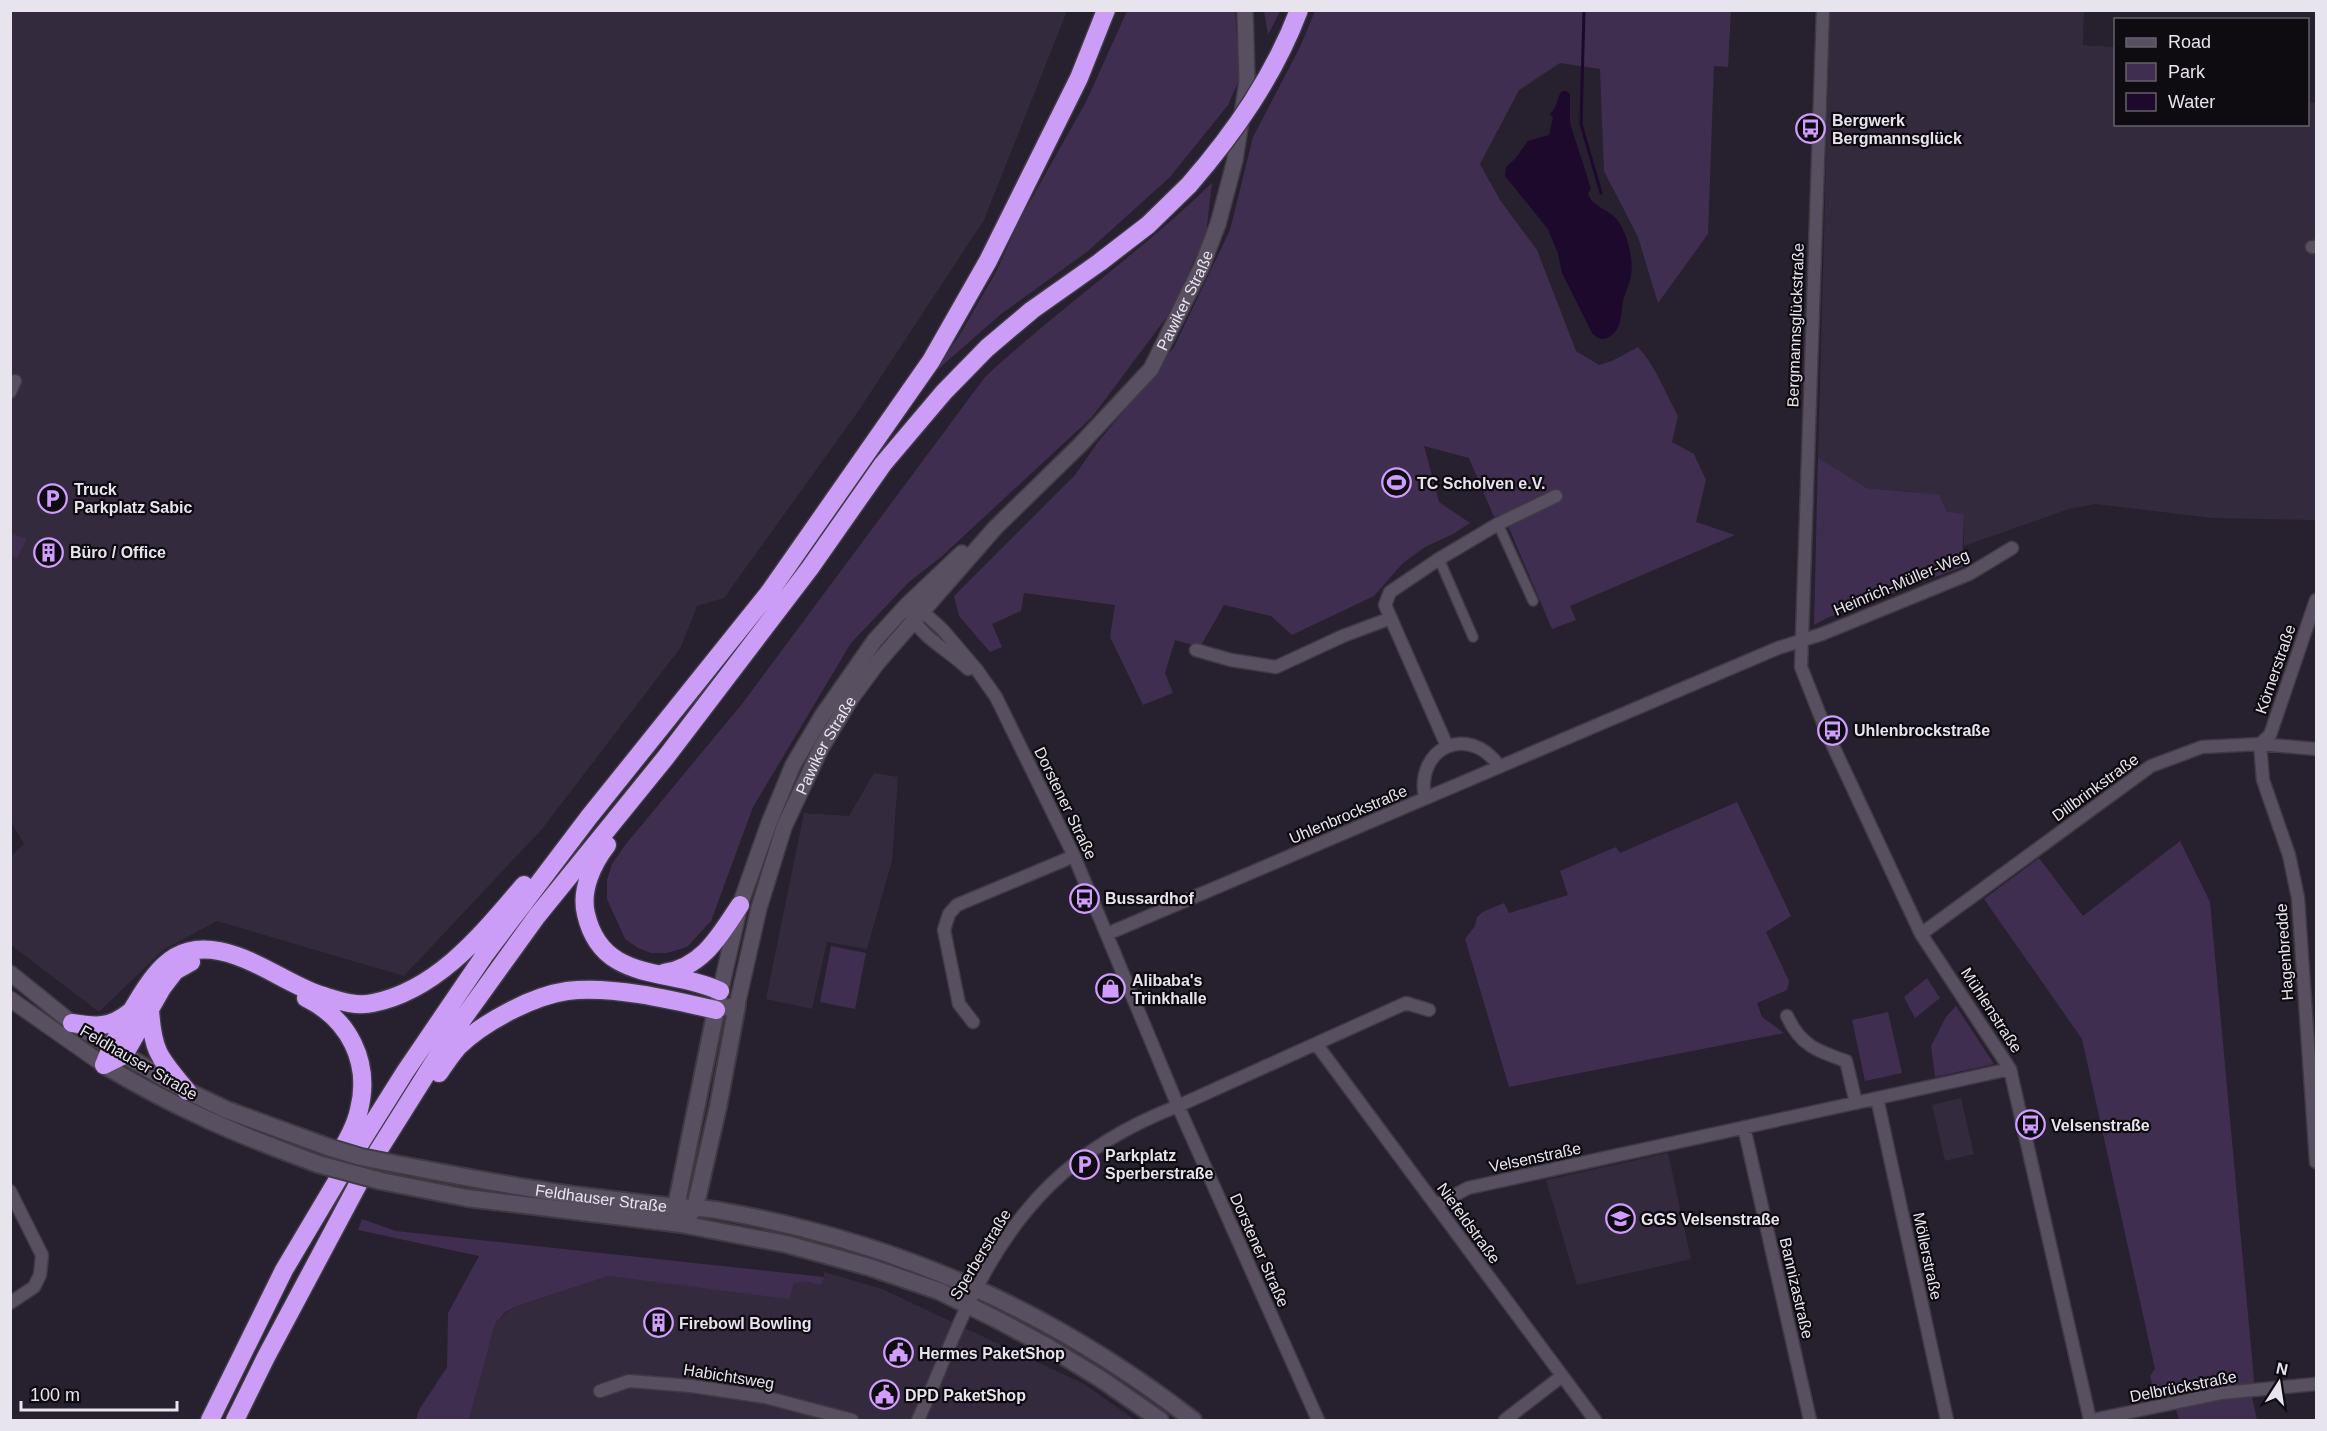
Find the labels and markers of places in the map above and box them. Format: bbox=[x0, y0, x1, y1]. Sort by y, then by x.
place label: Bergwerk Bergmannsglück bbox=[1832, 112, 1962, 147]
bus stop icon: Bergwerk Bergmannsglück bbox=[1795, 113, 1827, 145]
sports icon: TC Scholven e.V. bbox=[1380, 467, 1412, 499]
place label: TC Scholven e.V. bbox=[1417, 475, 1545, 492]
place label: Truck Parkplatz Sabic bbox=[74, 481, 192, 516]
parking icon: Truck Parkplatz Sabic bbox=[37, 482, 69, 514]
building icon: Büro / Office bbox=[33, 536, 65, 568]
place label: Büro / Office bbox=[70, 544, 166, 561]
bus stop icon: Uhlenbrockstraße bbox=[1817, 714, 1849, 746]
place label: Uhlenbrockstraße bbox=[1854, 722, 1990, 739]
bus stop icon: Bussardhof bbox=[1068, 882, 1100, 914]
place label: Bussardhof bbox=[1105, 890, 1195, 907]
place label: Alibaba's Trinkhalle bbox=[1132, 972, 1207, 1007]
shop icon: Alibaba's Trinkhalle bbox=[1095, 973, 1127, 1005]
bus stop icon: Velsenstraße bbox=[2014, 1109, 2046, 1141]
place label: Velsenstraße bbox=[2051, 1117, 2150, 1134]
place label: Parkplatz Sperberstraße bbox=[1105, 1147, 1214, 1182]
parking icon: Parkplatz Sperberstraße bbox=[1068, 1148, 1100, 1180]
school or university icon: GGS Velsenstraße bbox=[1604, 1203, 1636, 1235]
place label: GGS Velsenstraße bbox=[1641, 1211, 1780, 1228]
building icon: Firebowl Bowling bbox=[642, 1307, 674, 1339]
place label: Firebowl Bowling bbox=[679, 1315, 811, 1332]
public building icon: Hermes PaketShop bbox=[882, 1337, 914, 1369]
place label: Hermes PaketShop bbox=[919, 1345, 1065, 1362]
public building icon: DPD PaketShop bbox=[868, 1379, 900, 1411]
place label: DPD PaketShop bbox=[905, 1387, 1026, 1404]

